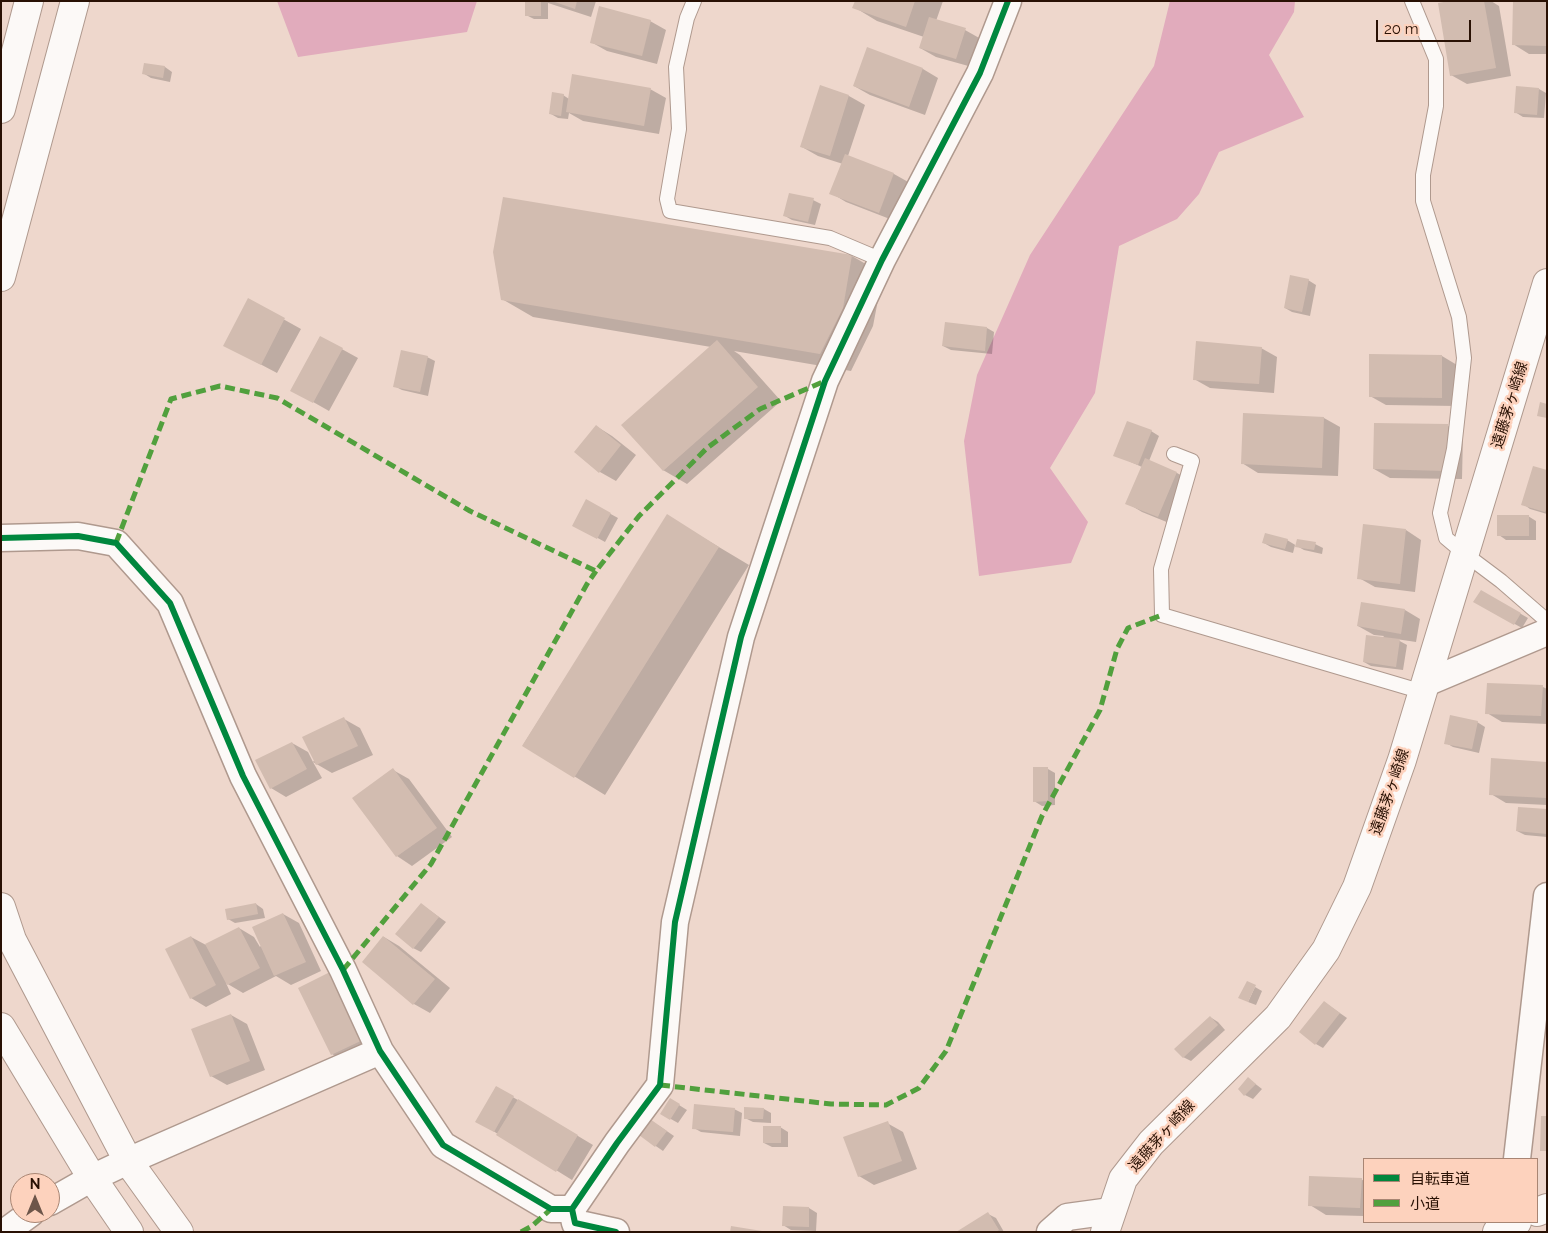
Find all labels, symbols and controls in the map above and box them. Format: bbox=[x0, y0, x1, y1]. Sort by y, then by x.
scale bar bbox=[1378, 10, 1473, 42]
text: 20 m bbox=[1384, 20, 1419, 38]
street label: 遠藤茅ヶ崎線 bbox=[1488, 359, 1532, 451]
street label: 遠藤茅ヶ崎線 bbox=[1367, 747, 1413, 837]
street label: 遠藤茅ヶ崎線 bbox=[1125, 1097, 1199, 1175]
legend bbox=[1363, 1158, 1538, 1223]
text: 自転車道 bbox=[1410, 1170, 1470, 1188]
north arrow bbox=[10, 1173, 60, 1223]
text: N bbox=[30, 1176, 40, 1192]
text: 小道 bbox=[1410, 1195, 1440, 1213]

